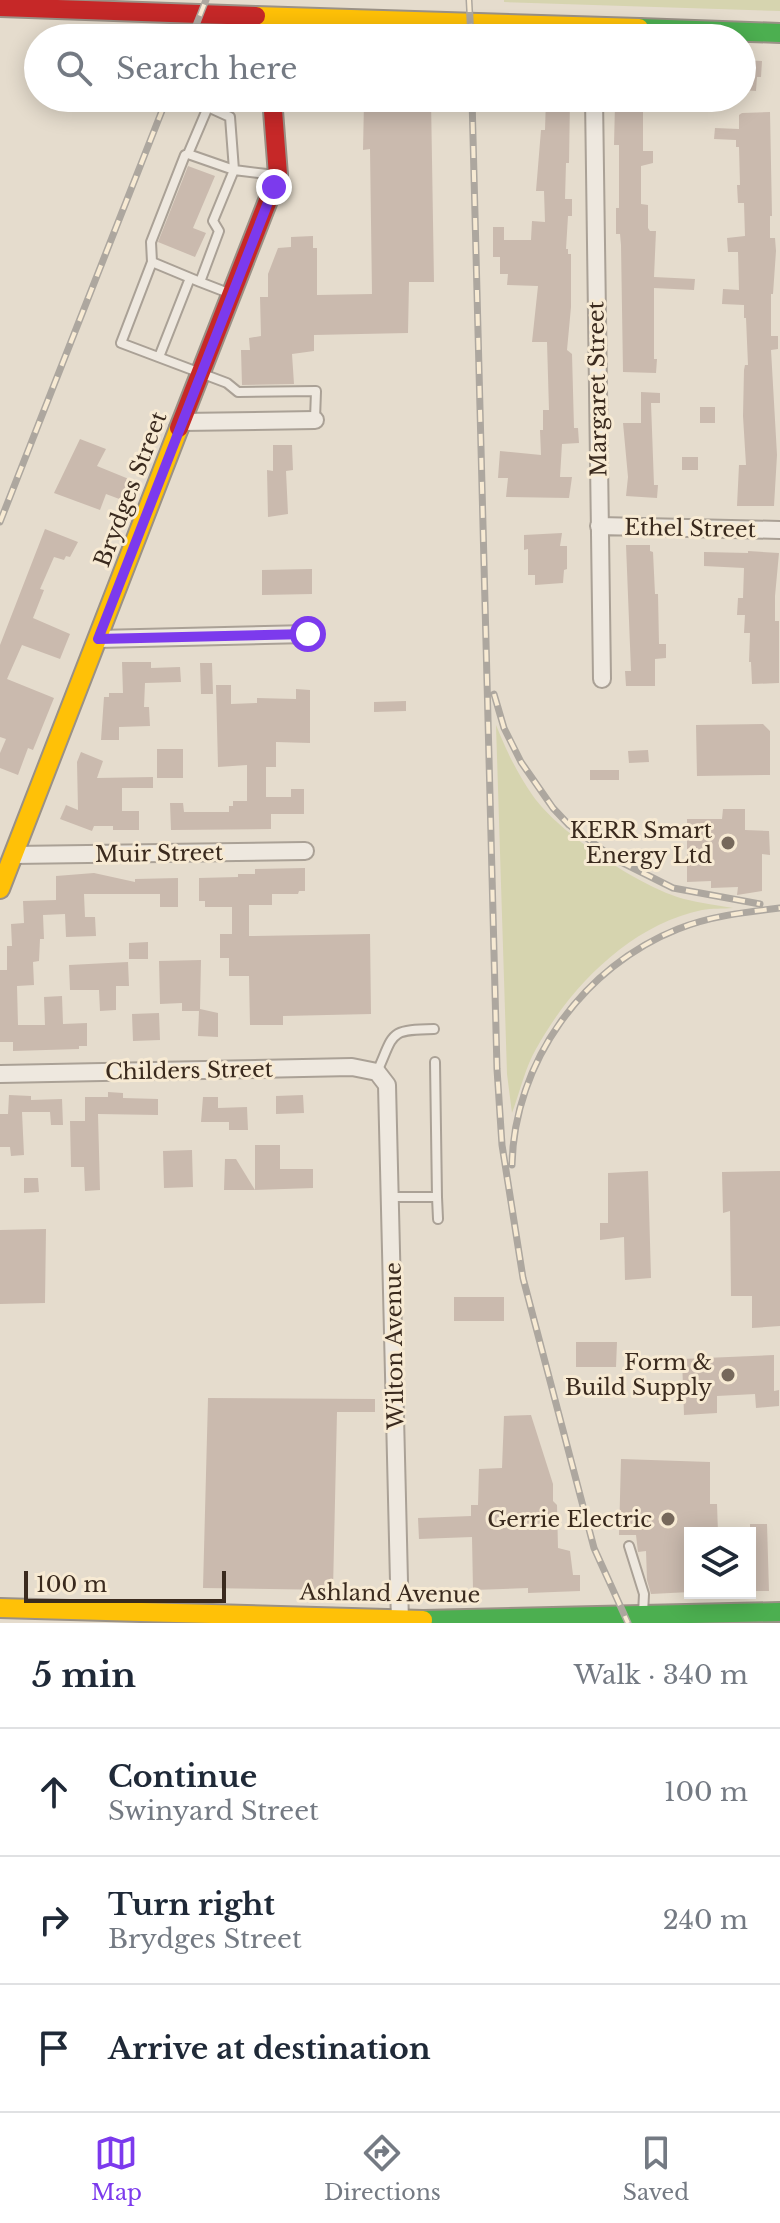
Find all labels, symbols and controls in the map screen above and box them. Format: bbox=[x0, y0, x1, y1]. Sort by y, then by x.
search box bbox=[24, 24, 756, 112]
icon: search bbox=[52, 46, 96, 90]
text: Search here bbox=[116, 50, 297, 87]
route end bbox=[256, 169, 292, 205]
street label: Margaret Street bbox=[582, 300, 613, 477]
street label: Brydges Street bbox=[88, 407, 173, 571]
street label: Ethel Street bbox=[624, 514, 757, 543]
route start bbox=[290, 616, 326, 652]
place label: KERR Smart Energy Ltd bbox=[570, 817, 713, 869]
marker: KERR Smart Energy Ltd bbox=[719, 834, 737, 852]
street label: Muir Street bbox=[95, 839, 224, 868]
street label: Childers Street bbox=[105, 1056, 274, 1085]
street label: Wilton Avenue bbox=[380, 1262, 409, 1431]
place label: Form & Build Supply bbox=[565, 1349, 712, 1401]
marker: Form & Build Supply bbox=[719, 1366, 737, 1384]
place label: Gerrie Electric bbox=[487, 1506, 652, 1533]
marker: Gerrie Electric bbox=[659, 1510, 677, 1528]
map controls bbox=[684, 1527, 756, 1599]
button: layers bbox=[684, 1527, 756, 1599]
scale bar bbox=[24, 1567, 226, 1603]
text: 100 m bbox=[36, 1571, 107, 1598]
street label: Ashland Avenue bbox=[298, 1578, 481, 1609]
text: 5 min bbox=[32, 1654, 136, 1696]
text: Walk · 340 m bbox=[574, 1659, 748, 1691]
text: Continue bbox=[108, 1758, 257, 1795]
icon: ahead bbox=[32, 1770, 76, 1814]
text: 100 m bbox=[664, 1776, 748, 1808]
text: Swinyard Street bbox=[108, 1795, 319, 1827]
text: Turn right bbox=[108, 1886, 275, 1923]
icon: right bbox=[32, 1898, 76, 1942]
text: 240 m bbox=[663, 1904, 748, 1936]
text: Brydges Street bbox=[108, 1923, 302, 1955]
icon: arrive bbox=[32, 2026, 76, 2070]
text: Arrive at destination bbox=[108, 2030, 431, 2067]
tab: Map bbox=[91, 2131, 142, 2206]
tab: Directions bbox=[324, 2131, 441, 2206]
tab: Saved bbox=[623, 2131, 689, 2206]

